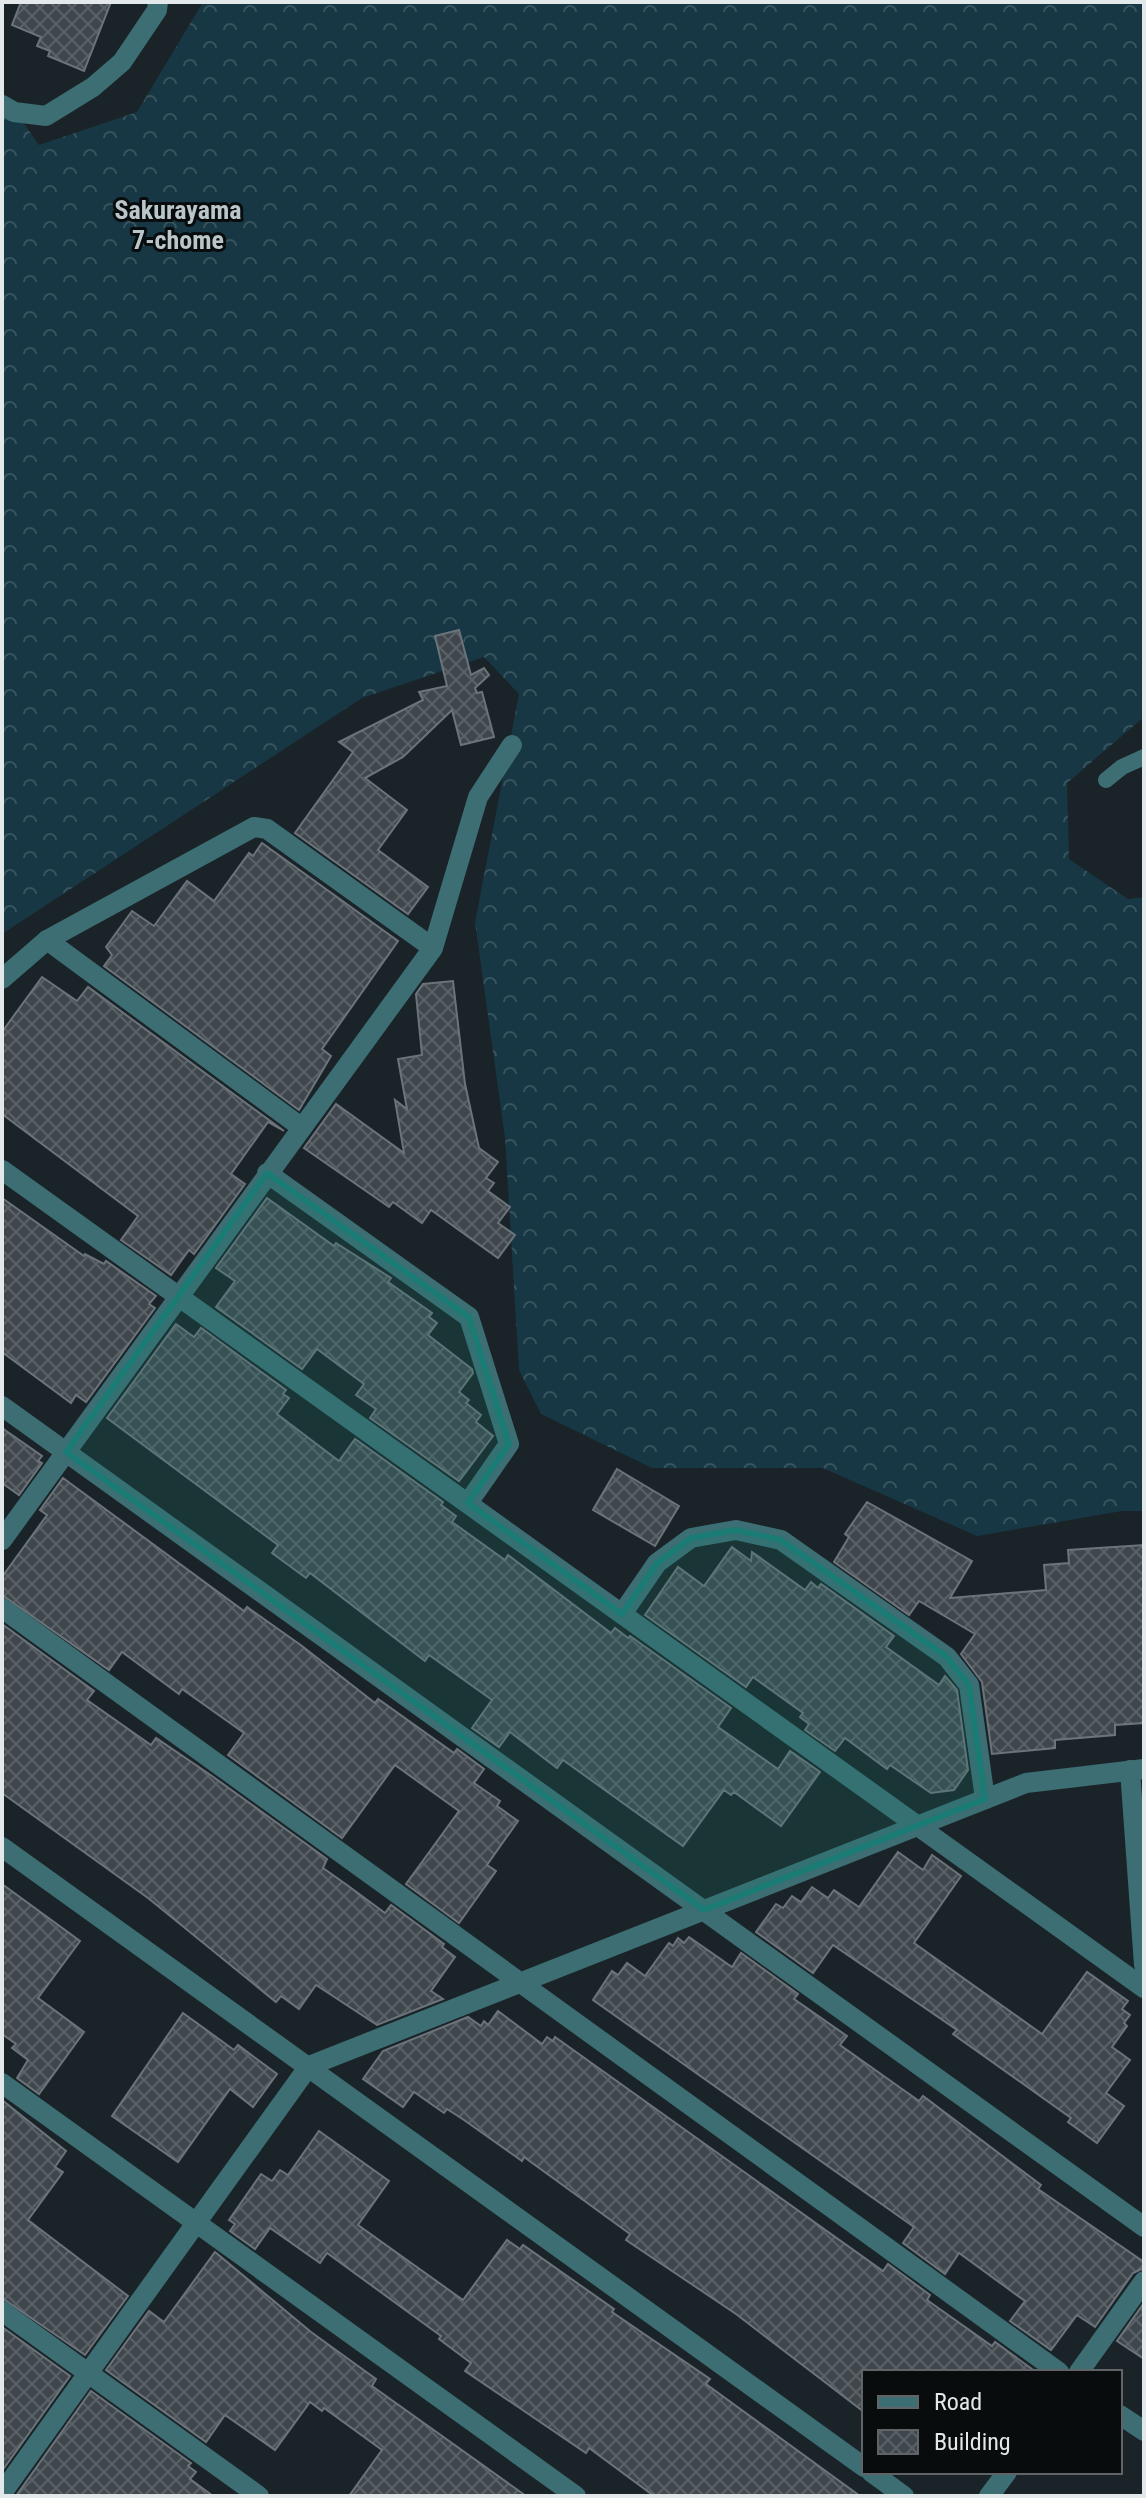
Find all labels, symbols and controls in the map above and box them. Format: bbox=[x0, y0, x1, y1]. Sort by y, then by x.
district label: Sakurayama 7-chome bbox=[115, 195, 241, 255]
legend bbox=[862, 2370, 1122, 2474]
text: Road bbox=[934, 2388, 982, 2416]
text: Building bbox=[934, 2428, 1011, 2456]

